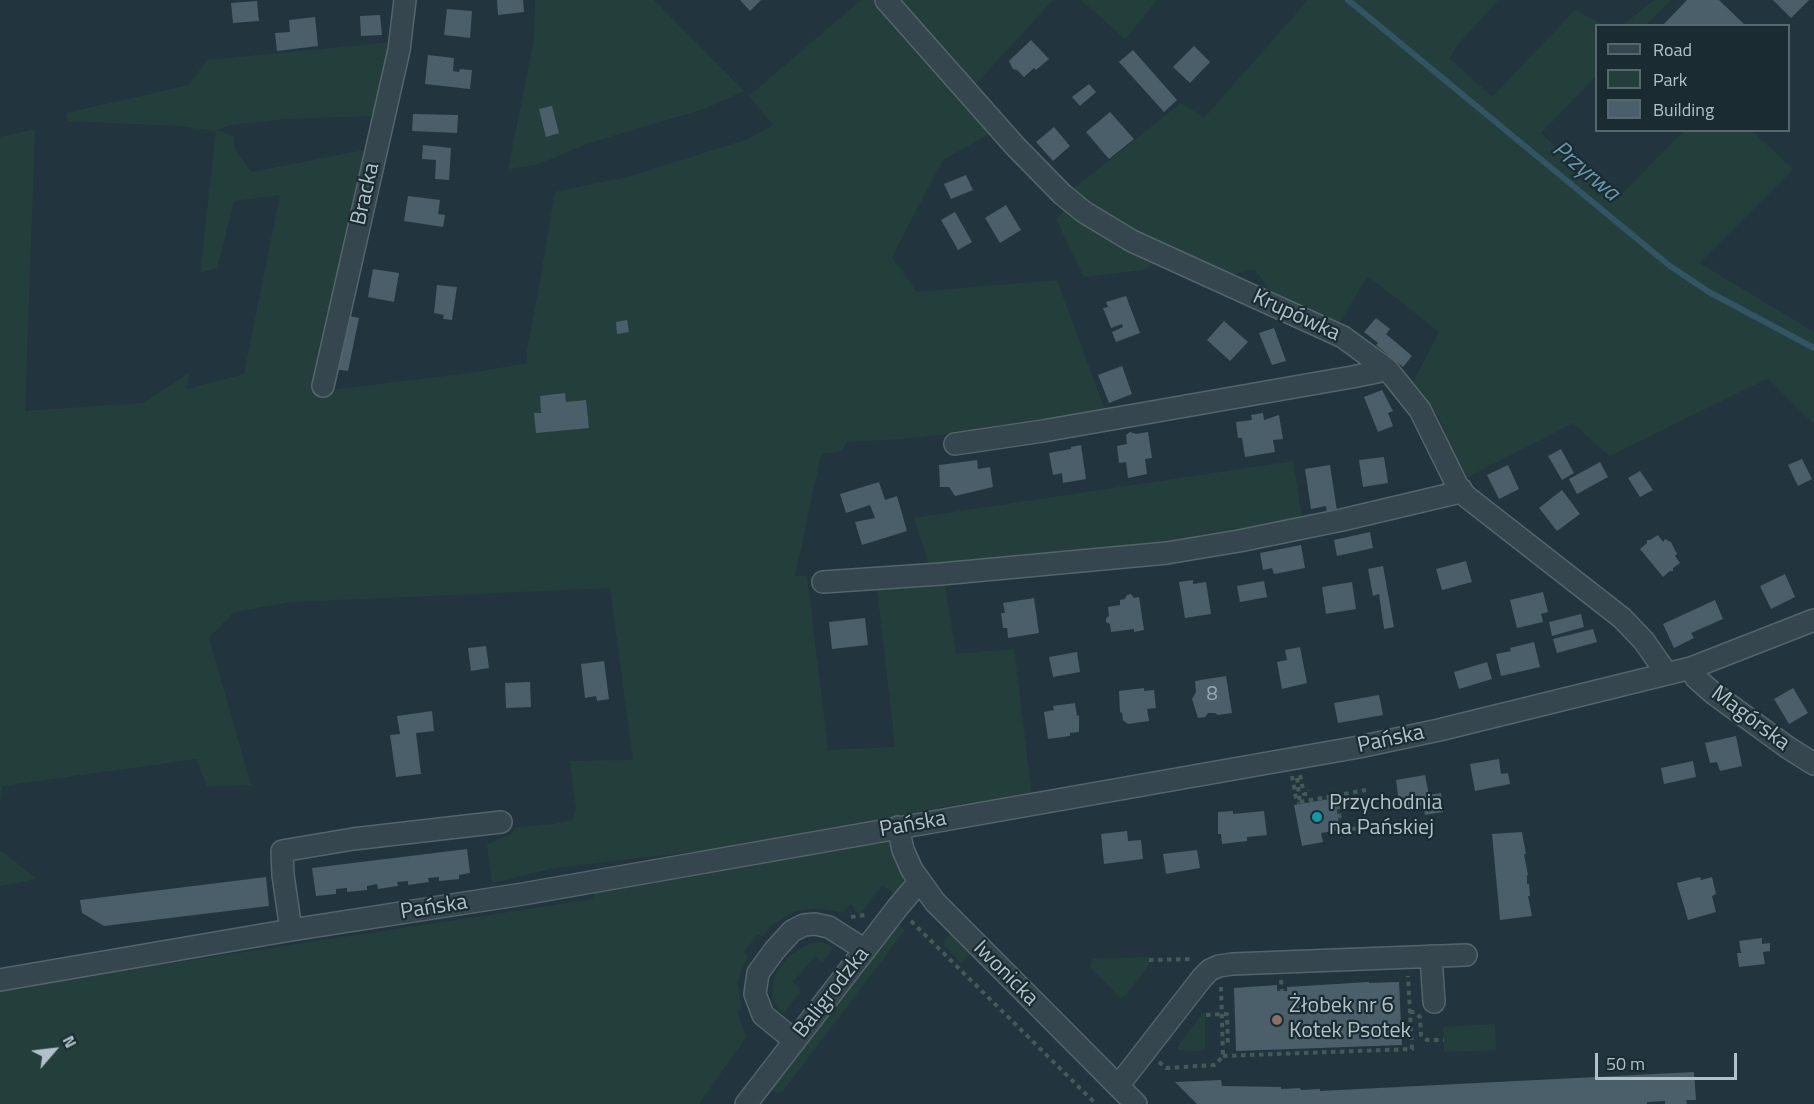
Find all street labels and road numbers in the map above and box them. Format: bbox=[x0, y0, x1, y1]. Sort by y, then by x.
street label: Bracka bbox=[346, 160, 386, 228]
street label: Krupówka bbox=[1248, 284, 1344, 348]
street label: Magórska bbox=[1705, 681, 1795, 757]
street label: Pańska bbox=[1355, 720, 1427, 760]
street label: Pańska bbox=[877, 806, 949, 844]
street label: Pańska bbox=[399, 890, 469, 926]
street label: Iwonicka bbox=[967, 936, 1043, 1012]
street label: Baligrodzka bbox=[788, 942, 876, 1044]

